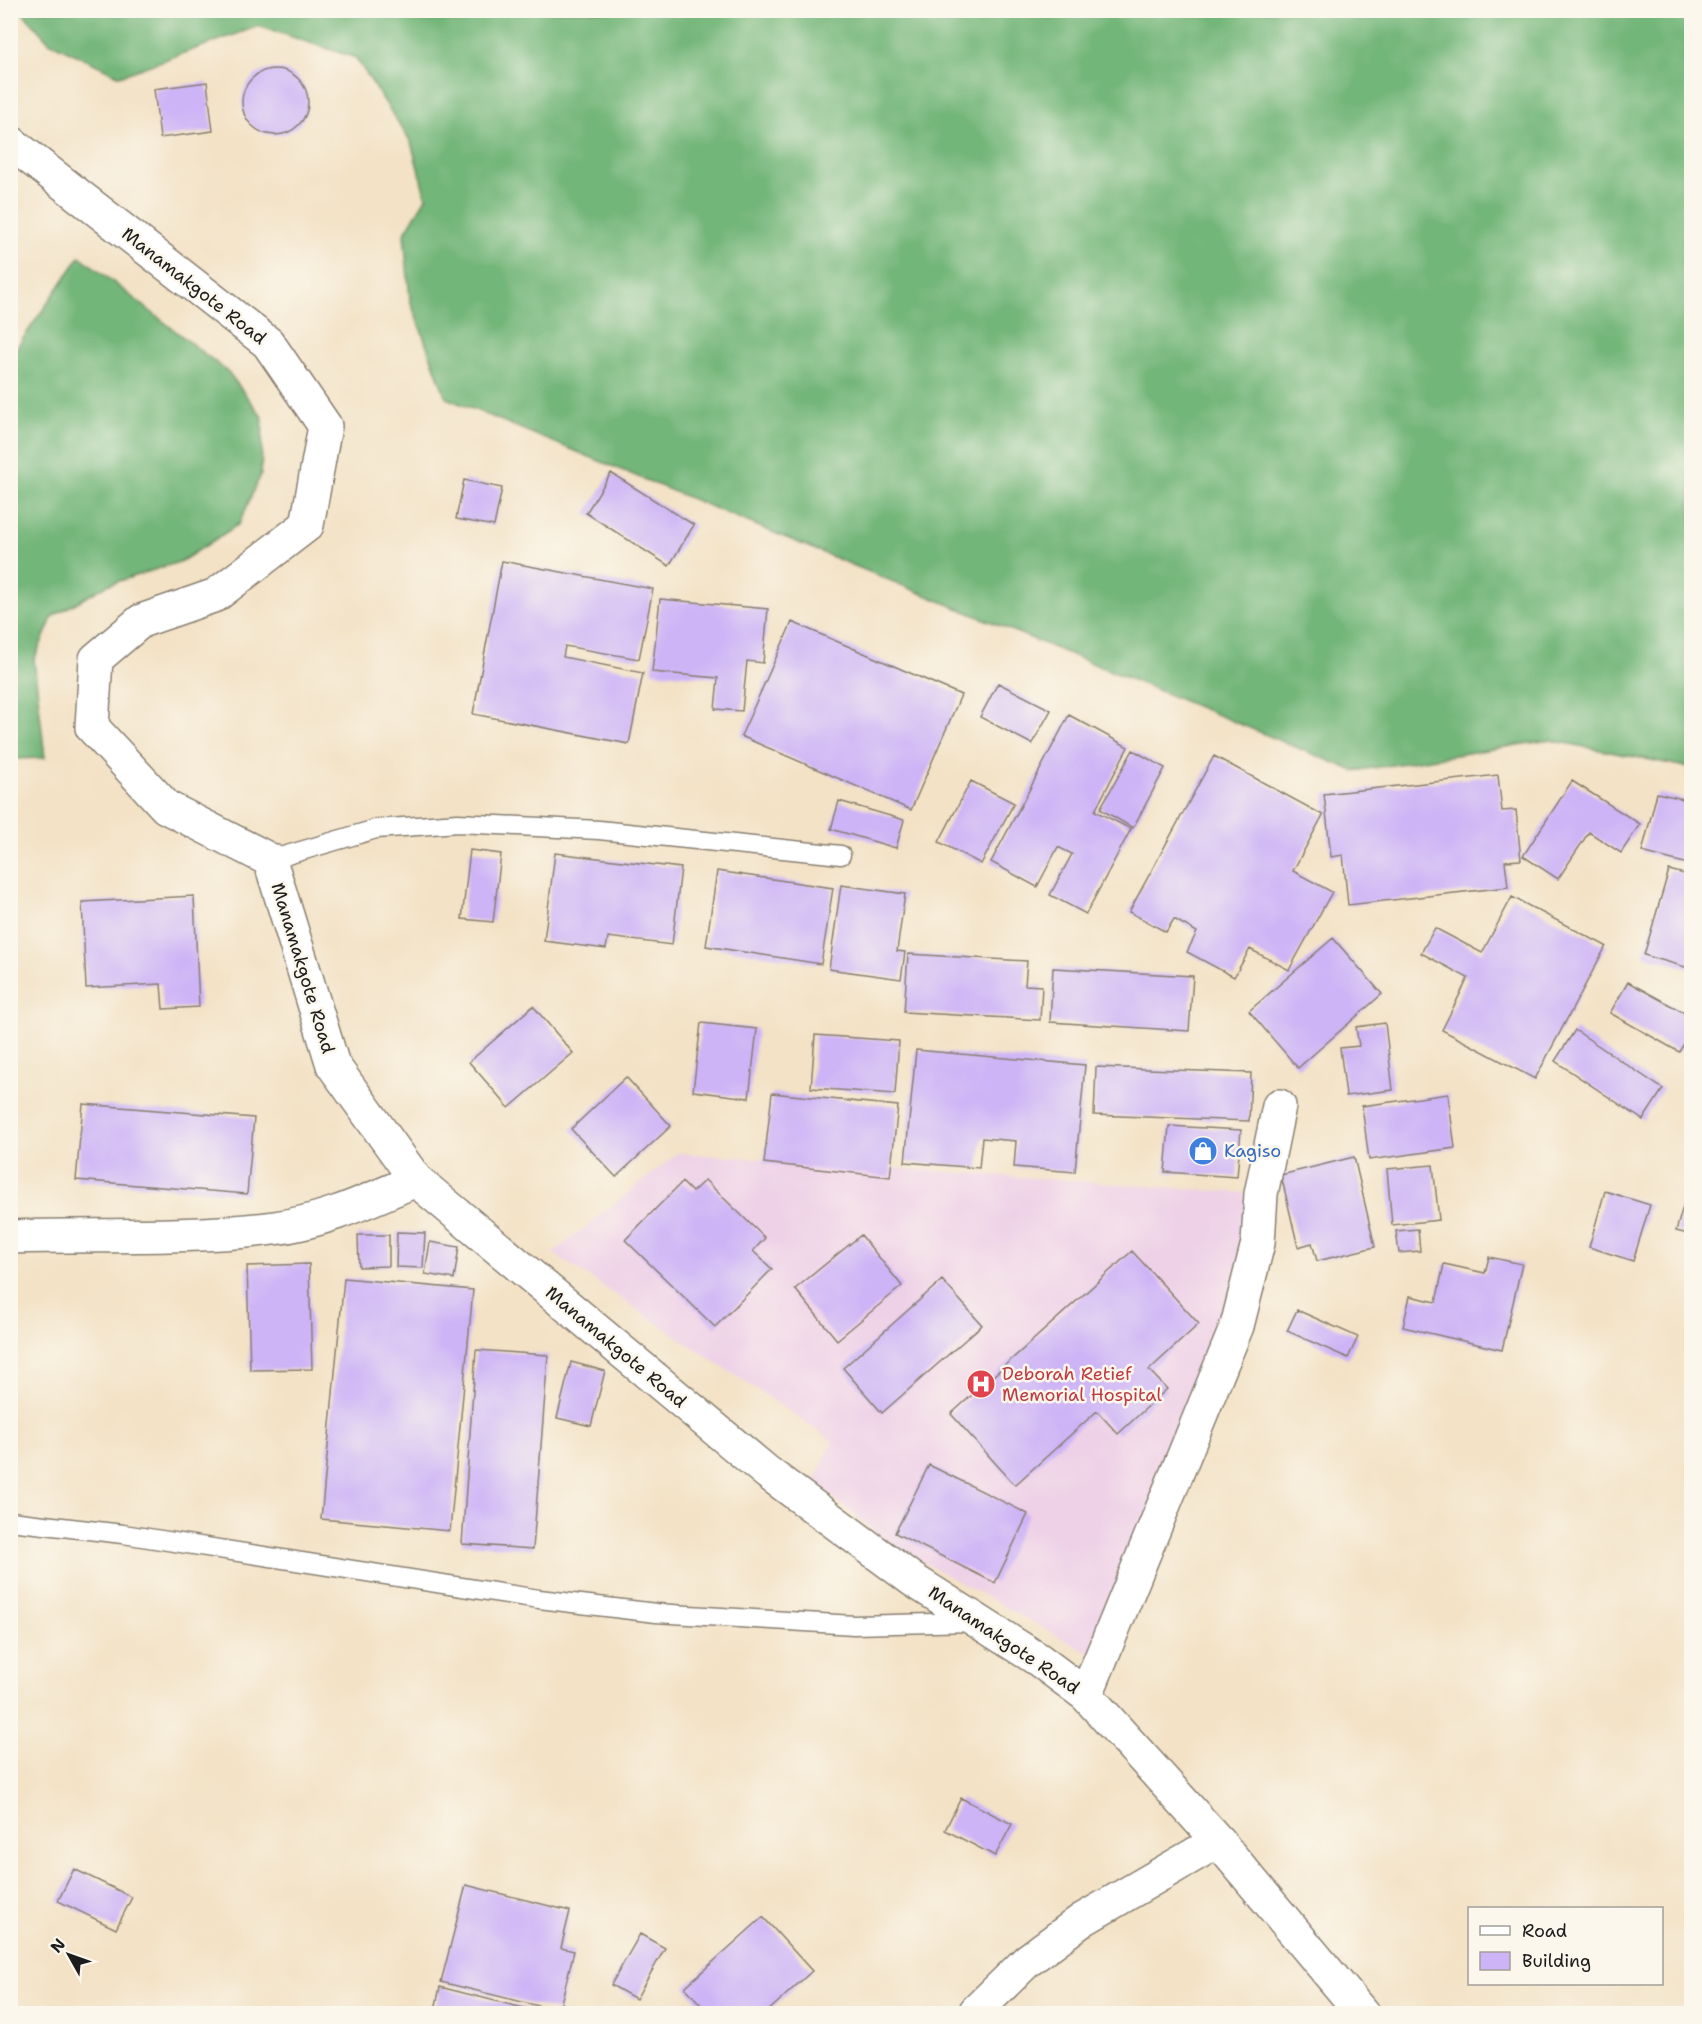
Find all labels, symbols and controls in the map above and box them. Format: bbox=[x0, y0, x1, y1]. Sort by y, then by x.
street label: Manamakgote Road bbox=[117, 222, 271, 350]
street label: Manamakgote Road bbox=[266, 880, 340, 1056]
shop icon: Kagiso bbox=[1187, 1135, 1219, 1167]
place label: Kagiso bbox=[1224, 1139, 1281, 1163]
street label: Manamakgote Road bbox=[540, 1281, 692, 1413]
place label: Deborah Retief Memorial Hospital bbox=[1002, 1362, 1162, 1407]
hospital icon: Deborah Retief Memorial Hospital bbox=[965, 1368, 997, 1400]
street label: Manamakgote Road bbox=[924, 1580, 1084, 1700]
legend bbox=[1468, 1907, 1663, 1985]
text: Road bbox=[1522, 1919, 1567, 1943]
north arrow bbox=[39, 1925, 99, 1985]
text: N bbox=[46, 1934, 70, 1957]
text: Building bbox=[1522, 1949, 1591, 1973]

